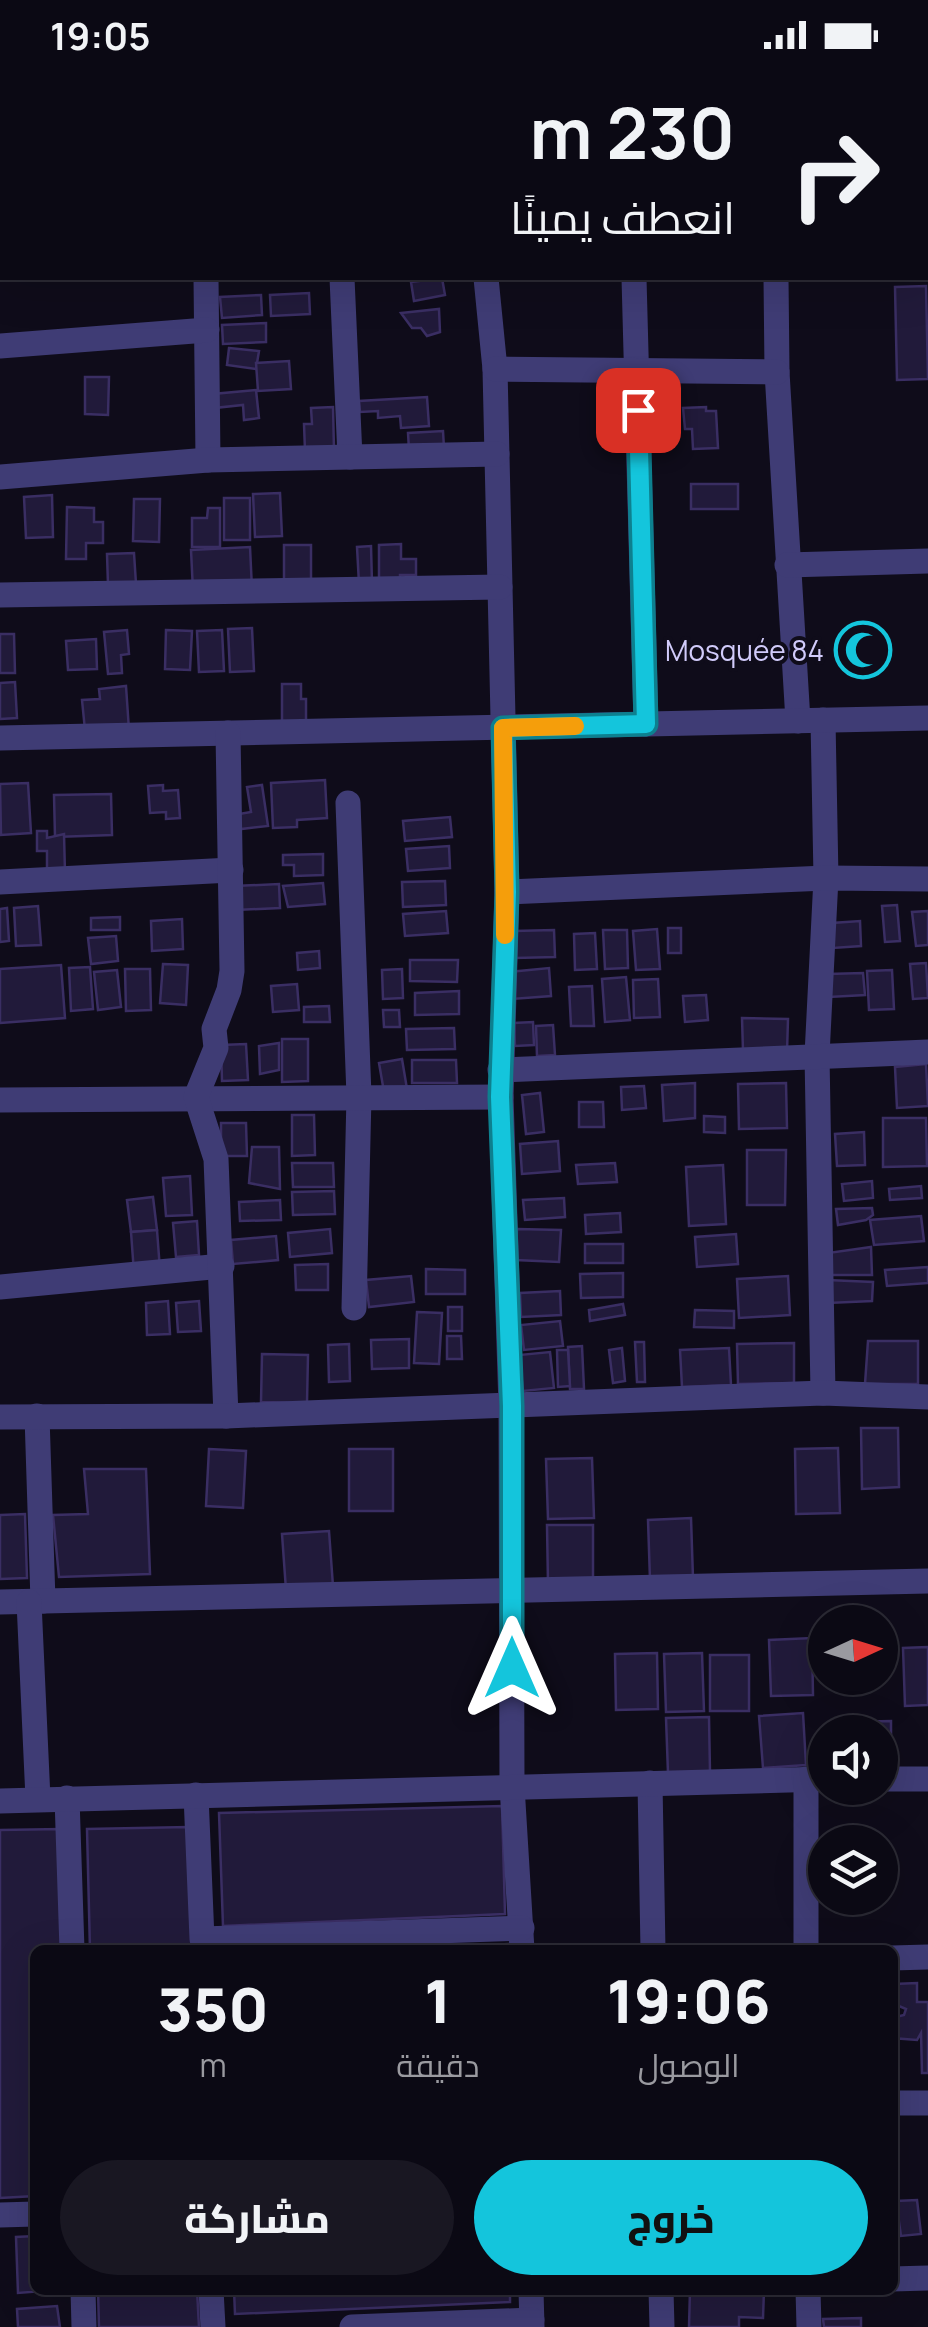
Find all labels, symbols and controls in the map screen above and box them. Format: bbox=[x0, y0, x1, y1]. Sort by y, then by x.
text: 19:05 bbox=[50, 9, 151, 61]
text: 230 m bbox=[530, 84, 735, 180]
icon: right bbox=[770, 110, 900, 240]
text: انعطف يمينًا bbox=[510, 186, 735, 248]
pin bbox=[596, 368, 681, 453]
icon: arrive bbox=[611, 383, 666, 438]
mosque icon: Mosquée 84 bbox=[833, 620, 893, 680]
place label: Mosquée 84 bbox=[665, 631, 824, 669]
north arrow bbox=[808, 1605, 898, 1695]
map controls bbox=[808, 1605, 898, 1915]
position arrow bbox=[460, 1616, 564, 1720]
button: sound bbox=[808, 1715, 898, 1805]
button: layers bbox=[808, 1825, 898, 1915]
text: 1 bbox=[424, 1959, 451, 2041]
text: 19:06 bbox=[607, 1959, 771, 2041]
text: 350 bbox=[157, 1967, 269, 2049]
text: m bbox=[200, 2043, 227, 2087]
text: دقيقة bbox=[396, 2043, 479, 2087]
text: الوصول bbox=[638, 2043, 740, 2087]
button: مشاركة bbox=[60, 2160, 454, 2275]
button: خروج bbox=[474, 2160, 868, 2275]

